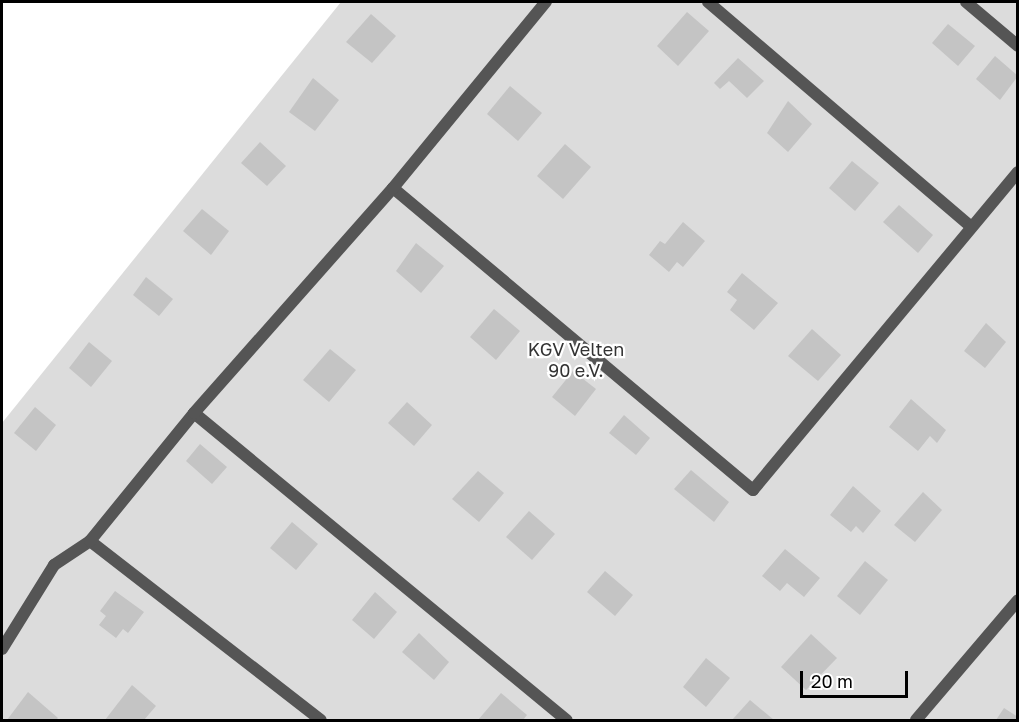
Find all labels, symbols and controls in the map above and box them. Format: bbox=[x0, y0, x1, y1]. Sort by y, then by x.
park label: KGV Velten 90 e.V. bbox=[528, 339, 624, 382]
scale bar bbox=[803, 659, 911, 697]
text: 20 m bbox=[811, 670, 853, 692]

